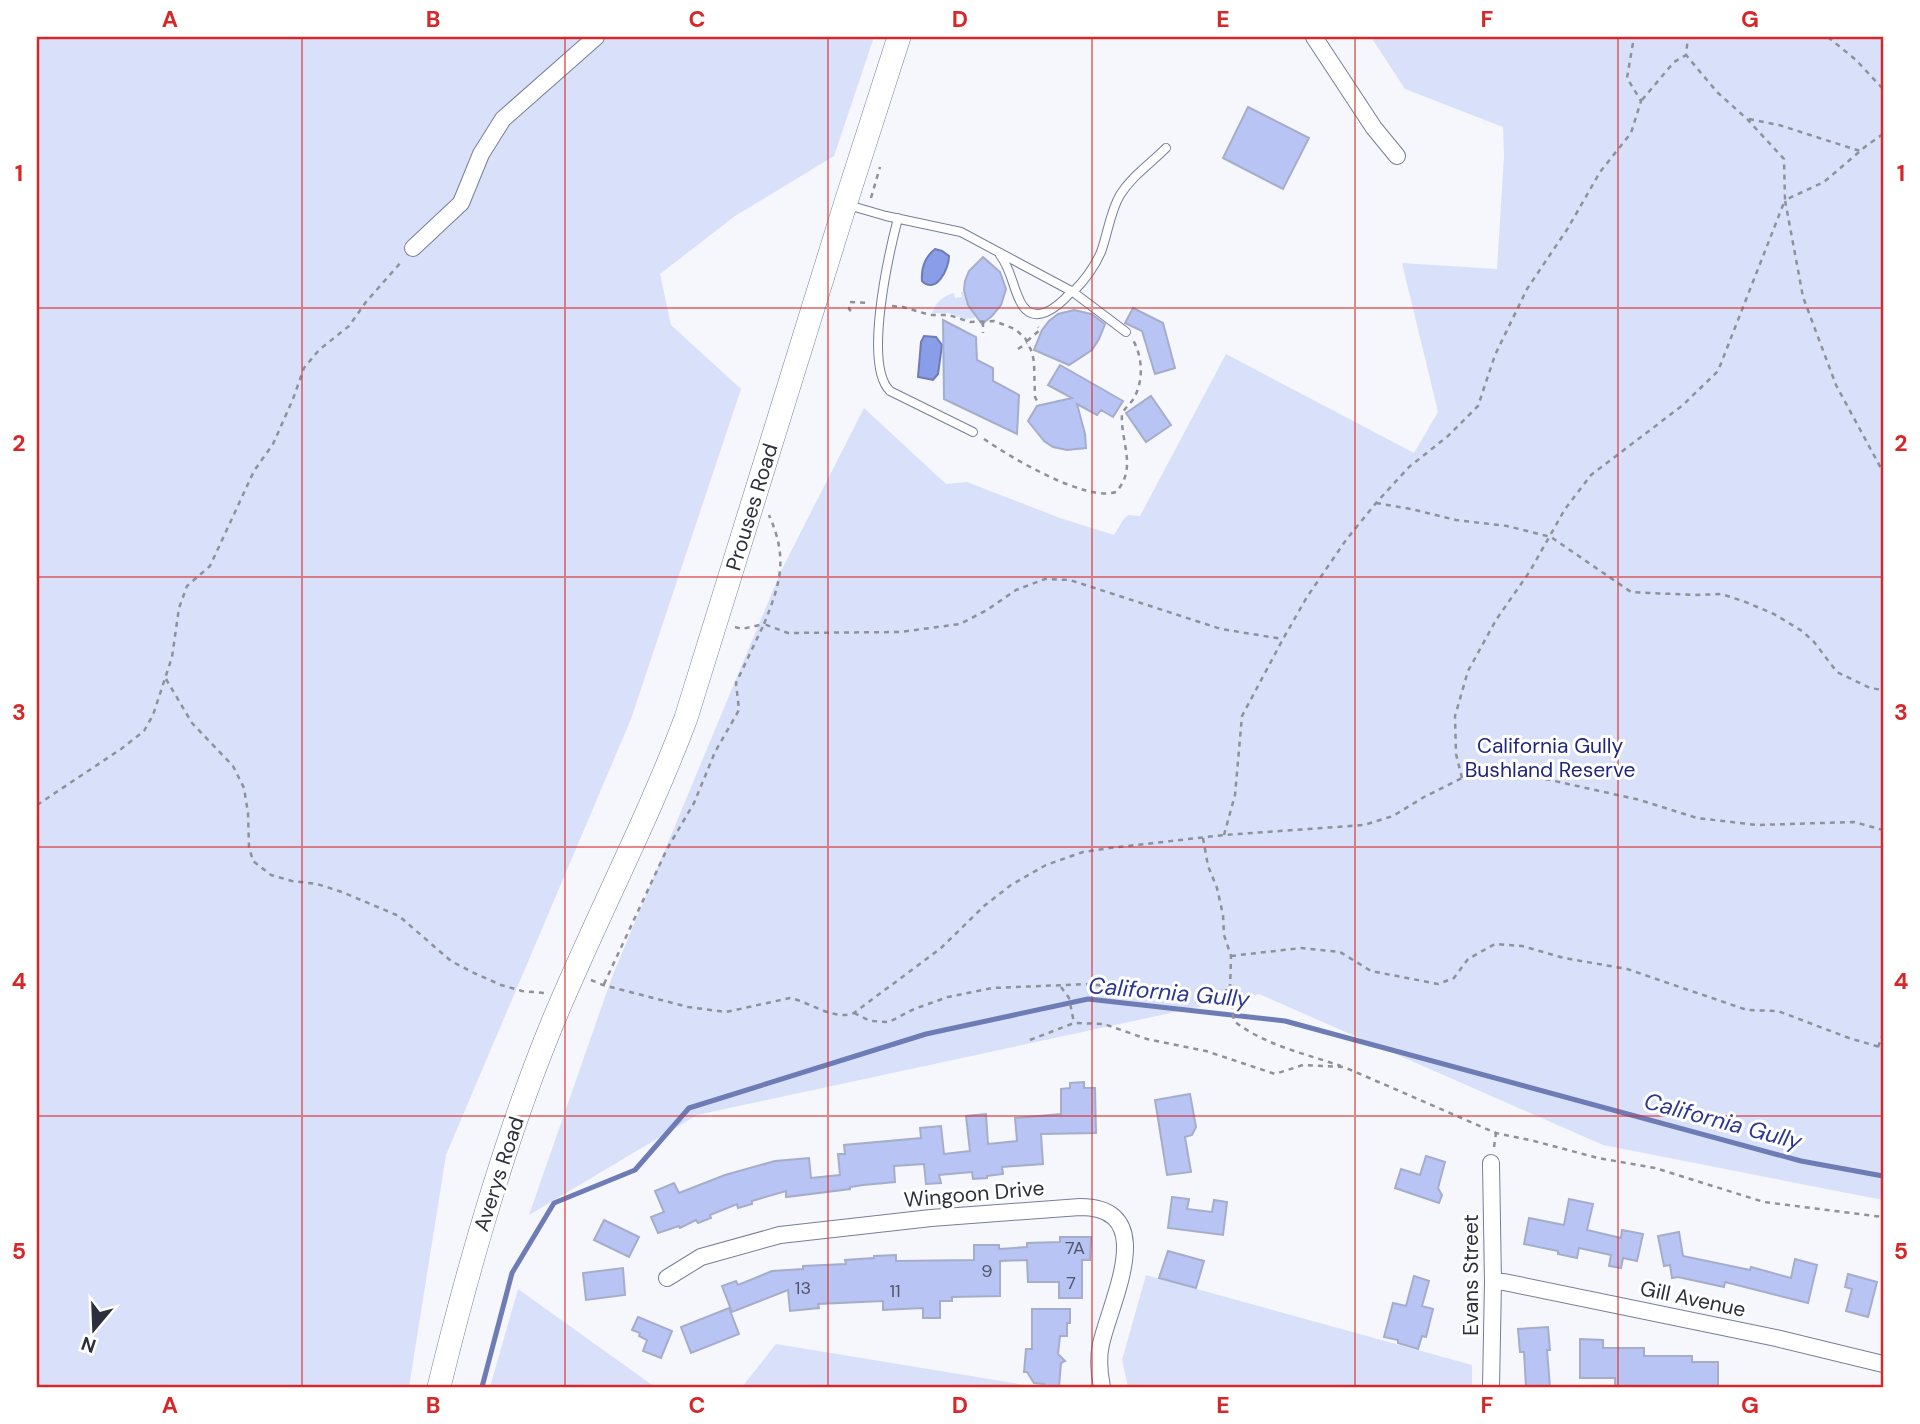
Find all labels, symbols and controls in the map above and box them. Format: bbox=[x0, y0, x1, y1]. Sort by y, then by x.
text: A bbox=[162, 4, 178, 34]
text: B bbox=[426, 4, 440, 34]
text: C bbox=[689, 4, 705, 34]
text: D bbox=[952, 4, 968, 34]
text: E bbox=[1216, 4, 1230, 34]
text: F bbox=[1481, 4, 1494, 34]
text: G bbox=[1741, 4, 1759, 34]
text: 1 bbox=[15, 158, 23, 188]
text: 1 bbox=[1897, 158, 1905, 188]
text: 2 bbox=[12, 428, 26, 458]
text: 2 bbox=[1894, 428, 1908, 458]
street label: Prouses Road bbox=[719, 440, 785, 574]
text: 3 bbox=[12, 697, 26, 727]
text: 3 bbox=[1894, 697, 1908, 727]
park label: California Gully Bushland Reserve bbox=[1465, 732, 1635, 784]
text: 4 bbox=[12, 966, 27, 996]
text: 4 bbox=[1894, 966, 1909, 996]
water label: California Gully bbox=[1087, 970, 1252, 1014]
water label: California Gully bbox=[1641, 1086, 1806, 1157]
street label: Averys Road bbox=[467, 1113, 531, 1235]
street label: Wingoon Drive bbox=[903, 1174, 1046, 1214]
street label: Evans Street bbox=[1457, 1214, 1485, 1336]
text: 5 bbox=[12, 1236, 26, 1266]
house number: 7A bbox=[1065, 1236, 1085, 1260]
text: 5 bbox=[1894, 1236, 1908, 1266]
house number: 9 bbox=[981, 1259, 993, 1283]
house number: 7 bbox=[1066, 1271, 1076, 1295]
street label: Gill Avenue bbox=[1638, 1274, 1748, 1324]
house number: 13 bbox=[795, 1276, 811, 1300]
house number: 11 bbox=[889, 1279, 901, 1303]
north arrow bbox=[60, 1294, 130, 1364]
text: N bbox=[78, 1331, 99, 1359]
text: A bbox=[162, 1390, 178, 1420]
text: B bbox=[426, 1390, 440, 1420]
text: C bbox=[689, 1390, 705, 1420]
text: D bbox=[952, 1390, 968, 1420]
text: E bbox=[1216, 1390, 1230, 1420]
text: F bbox=[1481, 1390, 1494, 1420]
text: G bbox=[1741, 1390, 1759, 1420]

